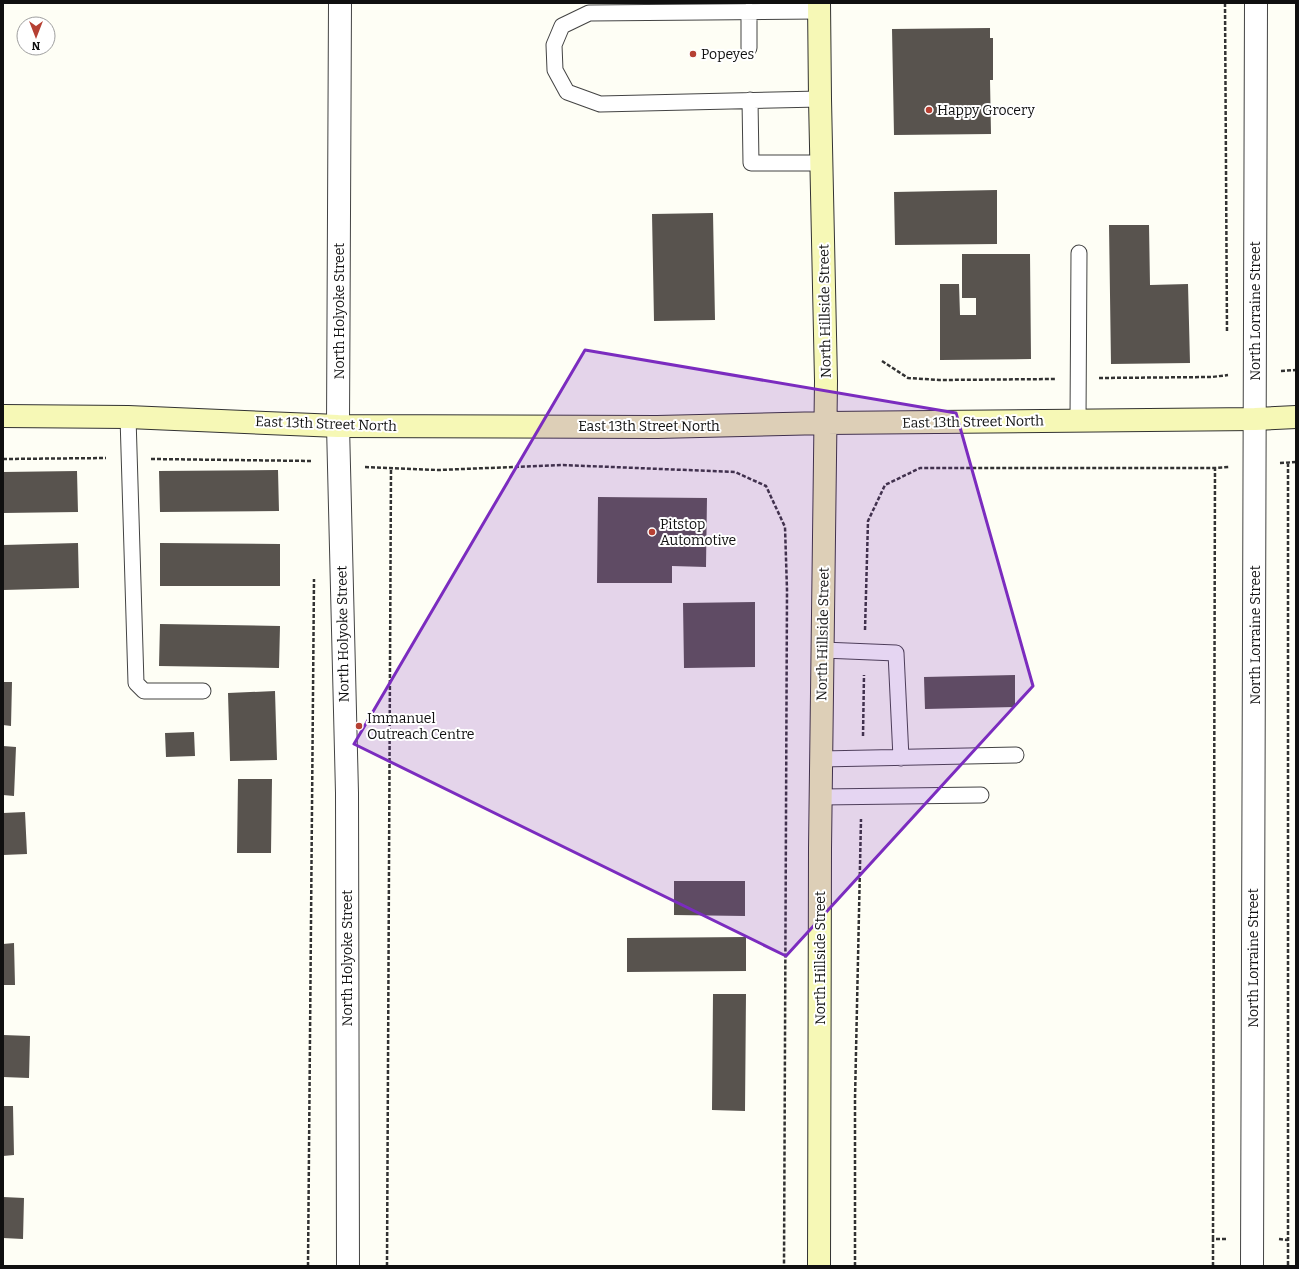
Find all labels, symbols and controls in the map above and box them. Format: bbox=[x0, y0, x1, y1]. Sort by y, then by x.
north arrow bbox=[16, 16, 56, 56]
text: N bbox=[31, 39, 40, 52]
place label: Popeyes bbox=[701, 46, 754, 63]
marker: Popeyes bbox=[688, 49, 698, 59]
place label: Happy Grocery bbox=[937, 102, 1035, 119]
marker: Happy Grocery bbox=[924, 105, 934, 115]
street label: North Lorraine Street bbox=[1247, 241, 1264, 381]
street label: North Holyoke Street bbox=[331, 243, 348, 379]
street label: North Hillside Street bbox=[815, 244, 835, 378]
street label: East 13th Street North bbox=[902, 412, 1044, 432]
street label: East 13th Street North bbox=[255, 413, 397, 435]
street label: East 13th Street North bbox=[578, 418, 720, 435]
place label: Pitstop Automotive bbox=[660, 516, 736, 549]
marker: Pitstop Automotive bbox=[647, 527, 657, 537]
street label: North Holyoke Street bbox=[333, 565, 353, 703]
street label: North Lorraine Street bbox=[1247, 565, 1264, 705]
street label: North Hillside Street bbox=[813, 567, 833, 701]
place label: Immanuel Outreach Centre bbox=[367, 710, 474, 743]
marker: Immanuel Outreach Centre bbox=[354, 721, 364, 731]
street label: North Lorraine Street bbox=[1245, 888, 1262, 1028]
street label: North Holyoke Street bbox=[339, 890, 356, 1026]
street label: North Hillside Street bbox=[812, 891, 829, 1025]

